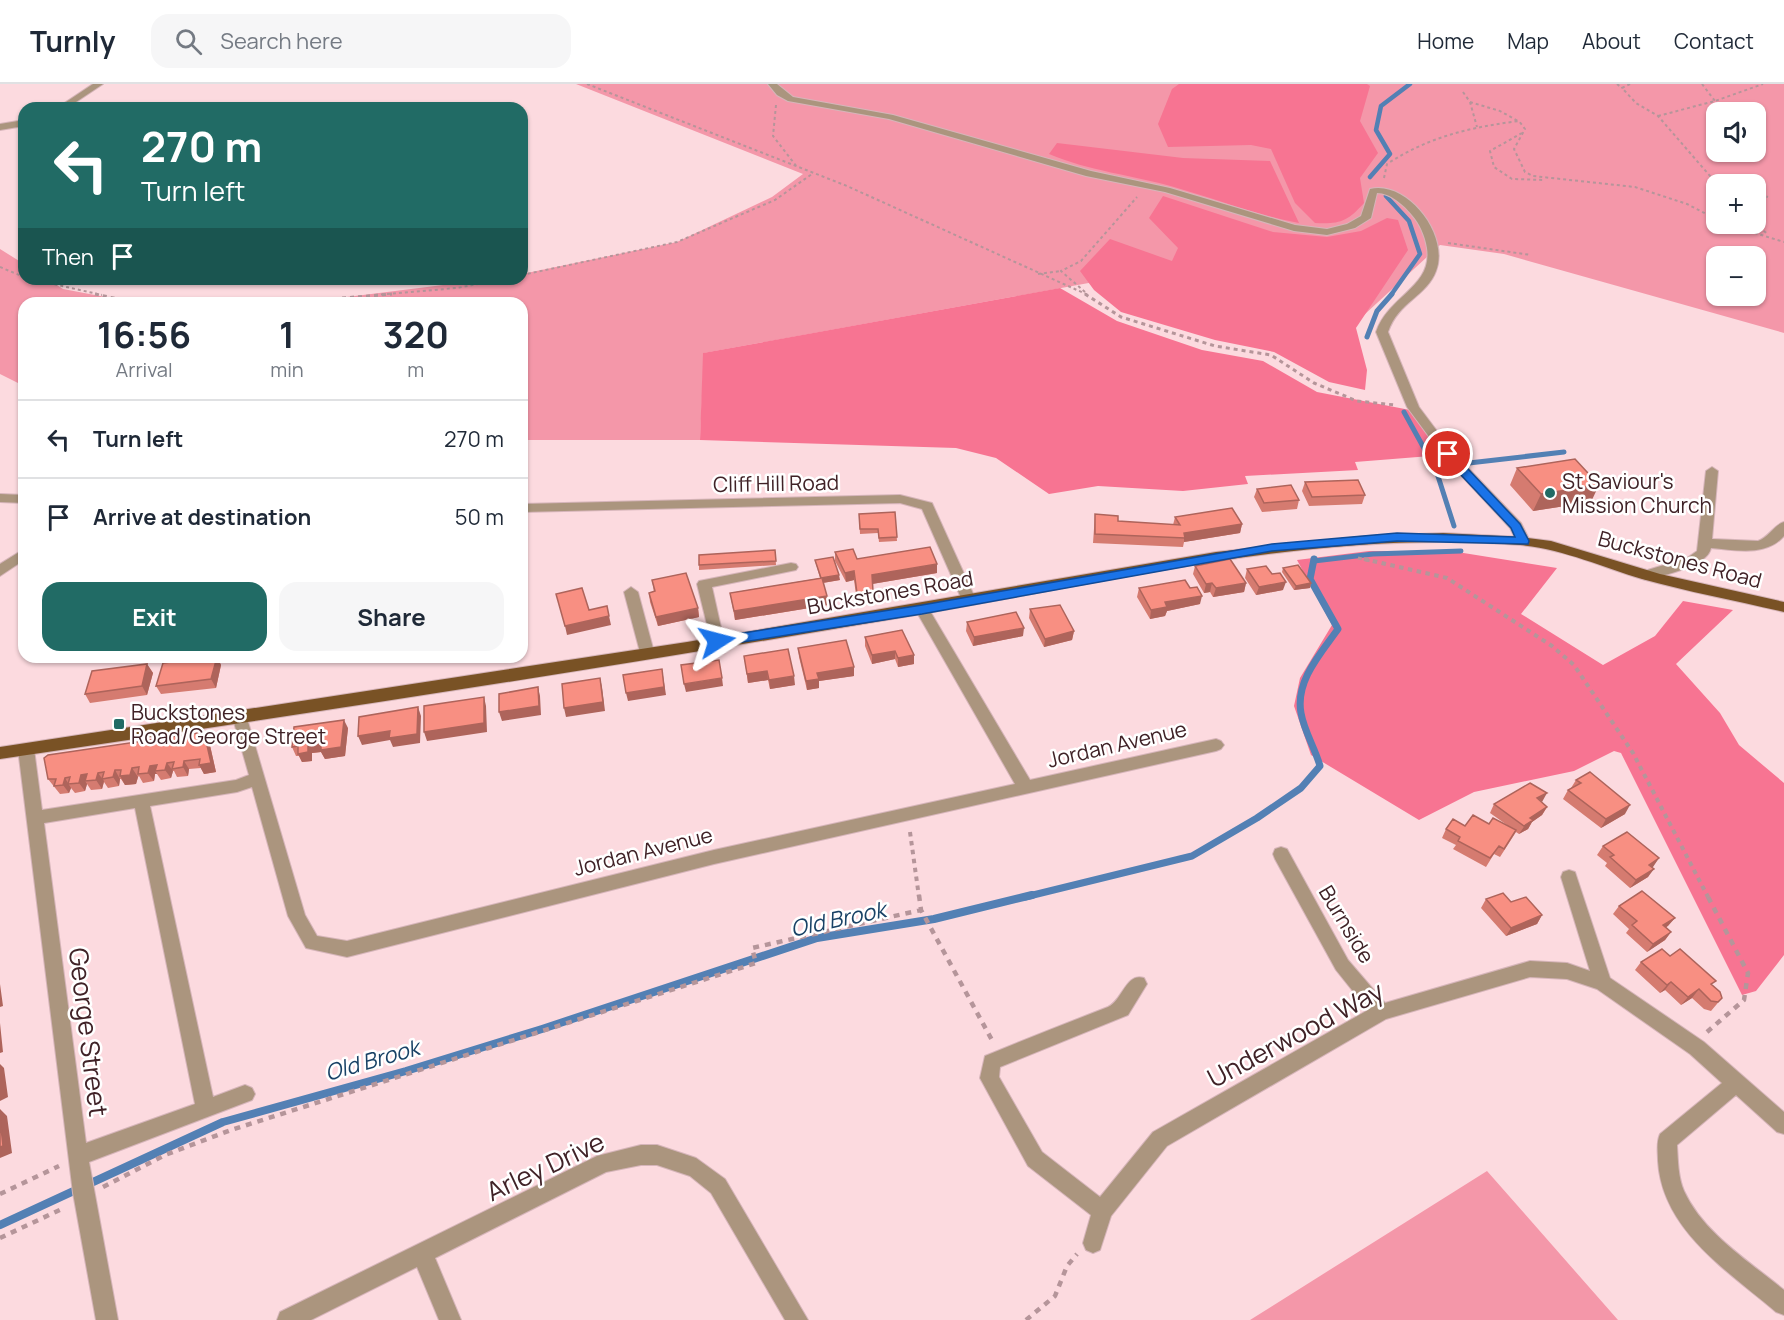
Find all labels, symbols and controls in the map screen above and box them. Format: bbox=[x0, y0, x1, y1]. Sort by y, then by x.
search box bbox=[151, 14, 571, 68]
text: Turnly bbox=[30, 22, 115, 60]
icon: search bbox=[172, 25, 205, 58]
text: Search here bbox=[220, 26, 343, 56]
text: Home bbox=[1417, 27, 1474, 55]
text: Map bbox=[1507, 27, 1549, 55]
text: About bbox=[1582, 27, 1641, 55]
text: Contact bbox=[1674, 27, 1754, 55]
map controls bbox=[1706, 102, 1766, 306]
button: sound bbox=[1706, 102, 1766, 162]
text: 270 m bbox=[141, 117, 262, 175]
icon: left bbox=[42, 126, 120, 204]
text: Turn left bbox=[141, 172, 245, 209]
button: + bbox=[1706, 174, 1766, 234]
icon: arrive bbox=[106, 240, 139, 273]
text: Then bbox=[42, 242, 94, 272]
button: − bbox=[1706, 246, 1766, 306]
text: 16:56 bbox=[97, 310, 191, 359]
text: 1 bbox=[279, 310, 295, 359]
text: 320 bbox=[383, 310, 449, 359]
text: Arrival bbox=[116, 356, 173, 383]
text: min bbox=[270, 356, 304, 383]
text: m bbox=[407, 356, 424, 383]
icon: left bbox=[42, 423, 75, 456]
text: Turn left bbox=[93, 424, 183, 454]
text: 270 m bbox=[444, 424, 504, 454]
pin bbox=[1422, 428, 1473, 479]
icon: arrive bbox=[1431, 437, 1464, 470]
place label: St Saviour's Mission Church bbox=[1562, 467, 1712, 519]
street label: Cliff Hill Road bbox=[713, 468, 839, 498]
marker: St Saviour's Mission Church bbox=[1543, 486, 1557, 500]
icon: arrive bbox=[42, 501, 75, 534]
text: Arrive at destination bbox=[93, 502, 311, 532]
text: 50 m bbox=[455, 502, 504, 532]
street label: Buckstones Road bbox=[1595, 524, 1765, 594]
street label: Buckstones Road bbox=[805, 564, 975, 620]
button: Exit bbox=[42, 582, 267, 651]
button: Share bbox=[279, 582, 504, 651]
position arrow bbox=[685, 609, 749, 673]
place label: Buckstones Road/George Street bbox=[131, 698, 326, 750]
street label: Jordan Avenue bbox=[1045, 714, 1189, 774]
marker: Buckstones Road/George Street bbox=[112, 717, 126, 731]
street label: Jordan Avenue bbox=[571, 820, 715, 882]
street label: Burnside bbox=[1313, 880, 1381, 968]
water label: Old Brook bbox=[788, 894, 891, 944]
street label: George Street bbox=[61, 945, 117, 1119]
street label: Underwood Way bbox=[1200, 972, 1390, 1096]
water label: Old Brook bbox=[321, 1031, 426, 1088]
street label: Arley Drive bbox=[480, 1123, 610, 1209]

